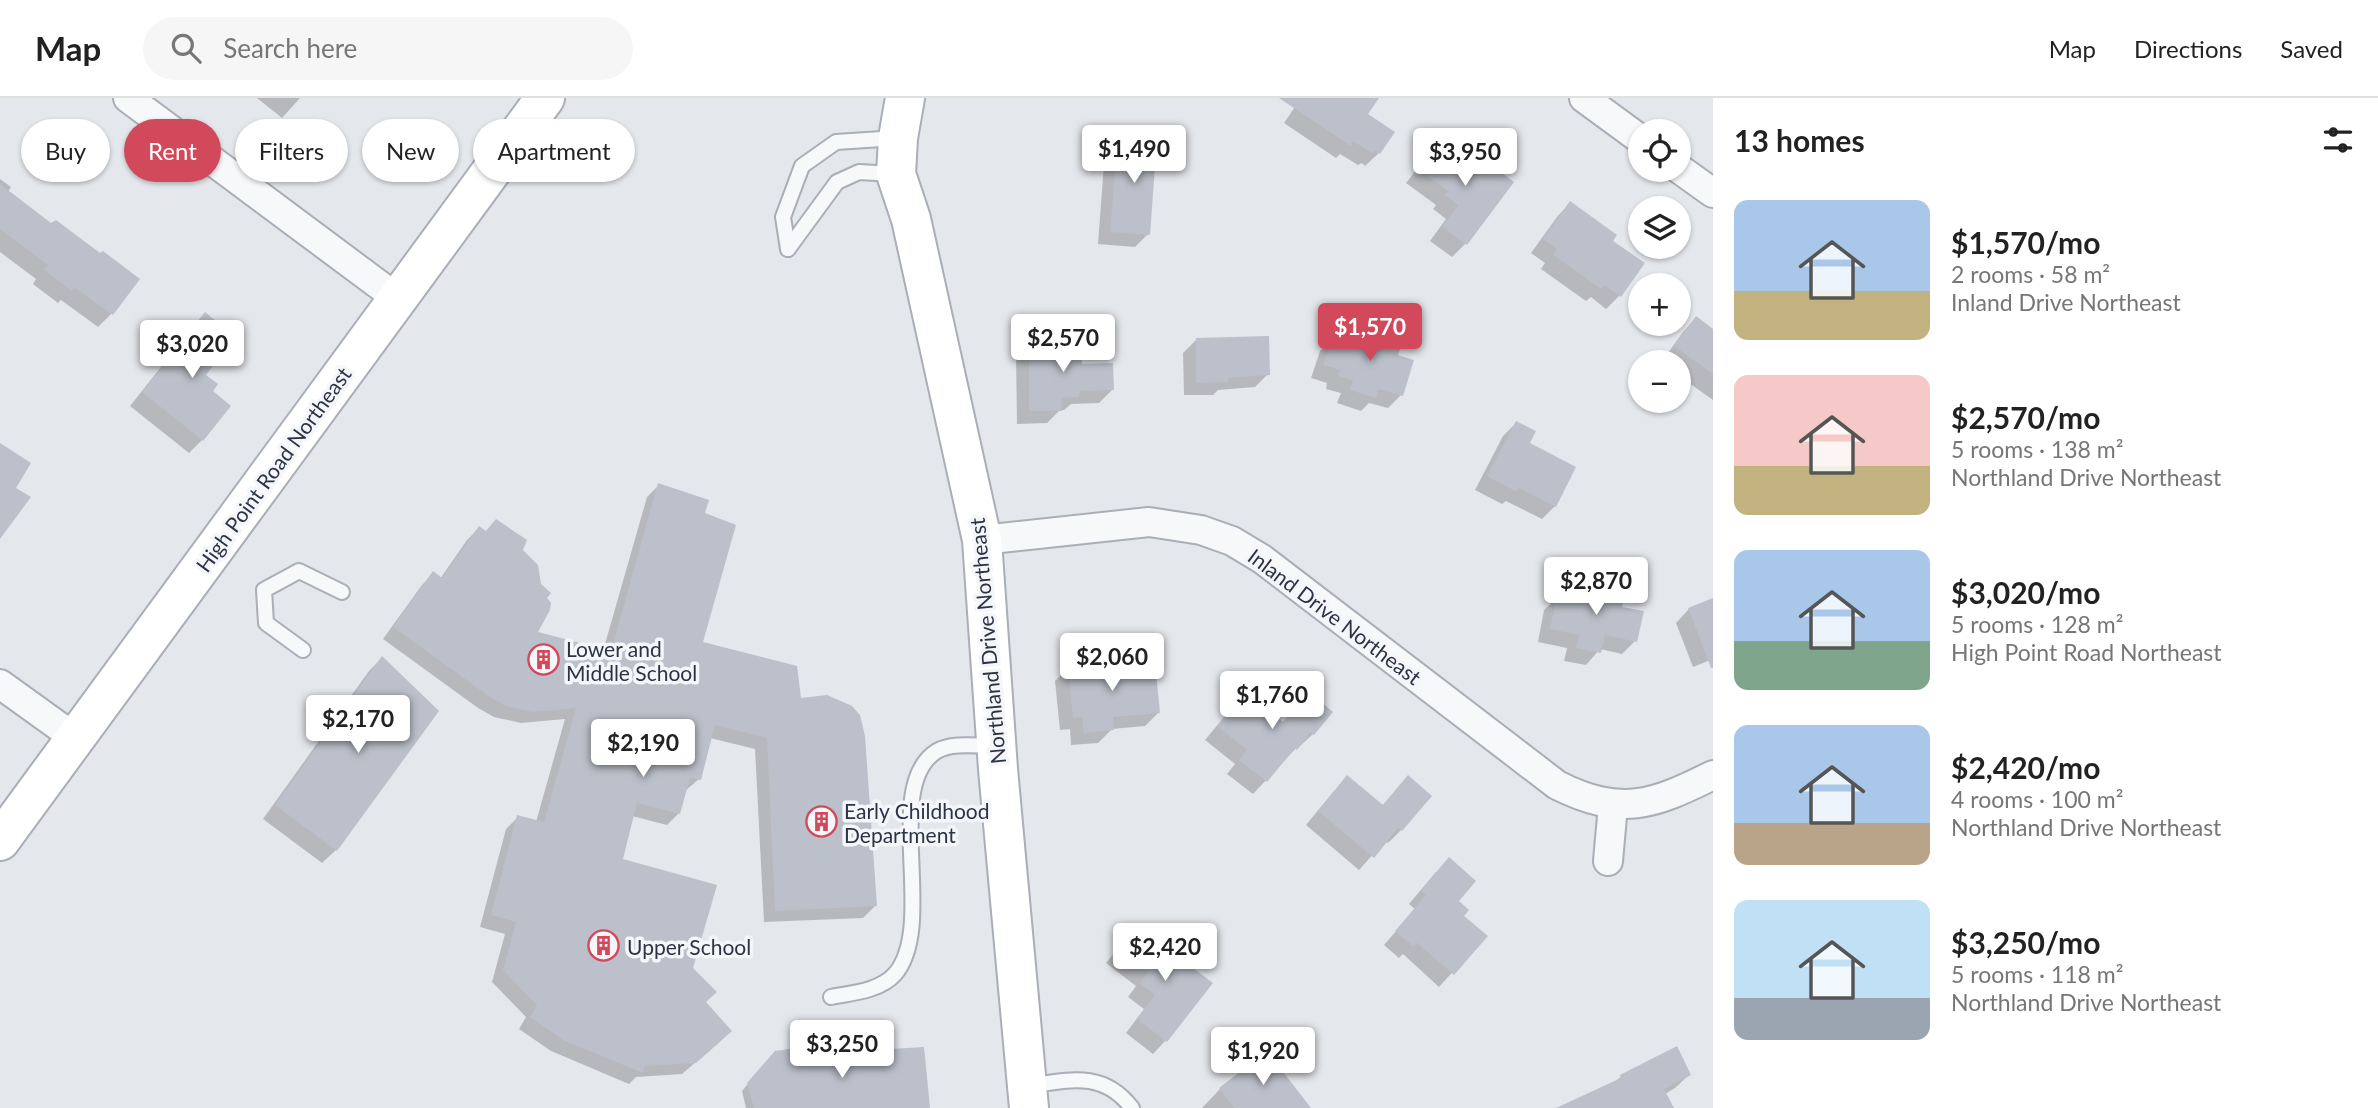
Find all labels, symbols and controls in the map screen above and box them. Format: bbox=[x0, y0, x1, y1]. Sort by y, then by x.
search box bbox=[143, 17, 633, 80]
text: Map bbox=[35, 28, 101, 68]
icon: search bbox=[167, 29, 205, 67]
text: Search here bbox=[223, 32, 357, 64]
text: Map bbox=[2049, 34, 2096, 63]
text: Directions bbox=[2134, 34, 2242, 63]
text: Saved bbox=[2280, 34, 2343, 63]
chip: Buy bbox=[21, 119, 110, 182]
chip: Rent bbox=[124, 119, 221, 182]
chip: Filters bbox=[235, 119, 348, 182]
chip: New bbox=[362, 119, 459, 182]
chip: Apartment bbox=[473, 119, 635, 182]
map controls bbox=[1628, 119, 1691, 413]
button: locate bbox=[1628, 119, 1691, 182]
icon: filters bbox=[2319, 121, 2357, 159]
text: 13 homes bbox=[1734, 122, 1865, 158]
pin: $1,490 bbox=[1077, 126, 1191, 185]
pin: $3,950 bbox=[1408, 129, 1522, 188]
text: $1,490 bbox=[1098, 134, 1170, 162]
text: $3,950 bbox=[1429, 137, 1501, 165]
button: layers bbox=[1628, 196, 1691, 259]
text: $1,570/mo bbox=[1951, 224, 2100, 260]
icon: home bbox=[1790, 228, 1874, 312]
text: 2 rooms · 58 m² bbox=[1951, 260, 2110, 288]
button: + bbox=[1628, 273, 1691, 336]
text: Inland Drive Northeast bbox=[1951, 288, 2181, 316]
pin: $1,570 bbox=[1313, 303, 1427, 363]
text: $1,570 bbox=[1334, 312, 1406, 340]
pin: $2,570 bbox=[1006, 314, 1120, 374]
pin: $3,020 bbox=[135, 320, 249, 380]
text: $2,570 bbox=[1027, 323, 1099, 351]
text: $3,020 bbox=[156, 329, 228, 357]
button: − bbox=[1628, 350, 1691, 413]
street label: High Point Road Northeast bbox=[190, 361, 356, 576]
text: $2,570/mo bbox=[1951, 399, 2100, 435]
icon: home bbox=[1790, 403, 1874, 487]
text: 5 rooms · 138 m² bbox=[1951, 435, 2123, 463]
text: Northland Drive Northeast bbox=[1951, 463, 2221, 491]
street label: Northland Drive Northeast bbox=[964, 516, 1010, 765]
street label: Inland Drive Northeast bbox=[1244, 543, 1427, 689]
pin: $2,870 bbox=[1539, 558, 1653, 617]
text: $2,870 bbox=[1560, 566, 1632, 594]
text: $3,020/mo bbox=[1951, 574, 2100, 610]
icon: home bbox=[1790, 578, 1874, 662]
text: 5 rooms · 128 m² bbox=[1951, 610, 2123, 638]
pin: $2,060 bbox=[1055, 634, 1169, 693]
place label: Lower and Middle School bbox=[566, 636, 697, 685]
text: High Point Road Northeast bbox=[1951, 638, 2222, 666]
text: $2,060 bbox=[1076, 642, 1148, 670]
building icon: Lower and Middle School bbox=[526, 643, 560, 677]
pin: $1,760 bbox=[1215, 672, 1329, 731]
text: $1,760 bbox=[1236, 680, 1308, 708]
pin: $2,170 bbox=[301, 696, 415, 755]
text: $2,170 bbox=[322, 704, 394, 732]
pin: $2,190 bbox=[586, 720, 700, 779]
text: $2,190 bbox=[607, 728, 679, 756]
text: $2,420/mo bbox=[1951, 749, 2100, 785]
icon: home bbox=[1790, 753, 1874, 837]
text: 4 rooms · 100 m² bbox=[1951, 785, 2123, 813]
place label: Early Childhood Department bbox=[844, 798, 990, 847]
building icon: Early Childhood Department bbox=[804, 805, 838, 839]
text: Northland Drive Northeast bbox=[1951, 813, 2221, 841]
pin: $2,420 bbox=[1108, 924, 1222, 983]
text: $3,250/mo bbox=[1951, 924, 2100, 960]
icon: home bbox=[1790, 928, 1874, 1012]
building icon: Upper School bbox=[587, 929, 621, 963]
text: $2,420 bbox=[1129, 932, 1201, 960]
place label: Upper School bbox=[627, 934, 751, 959]
text: 5 rooms · 118 m² bbox=[1951, 960, 2123, 988]
text: Northland Drive Northeast bbox=[1951, 988, 2221, 1016]
pin: $3,250 bbox=[785, 1020, 899, 1080]
pin: $1,920 bbox=[1206, 1028, 1320, 1087]
text: $3,250 bbox=[806, 1029, 878, 1057]
text: $1,920 bbox=[1227, 1036, 1299, 1064]

